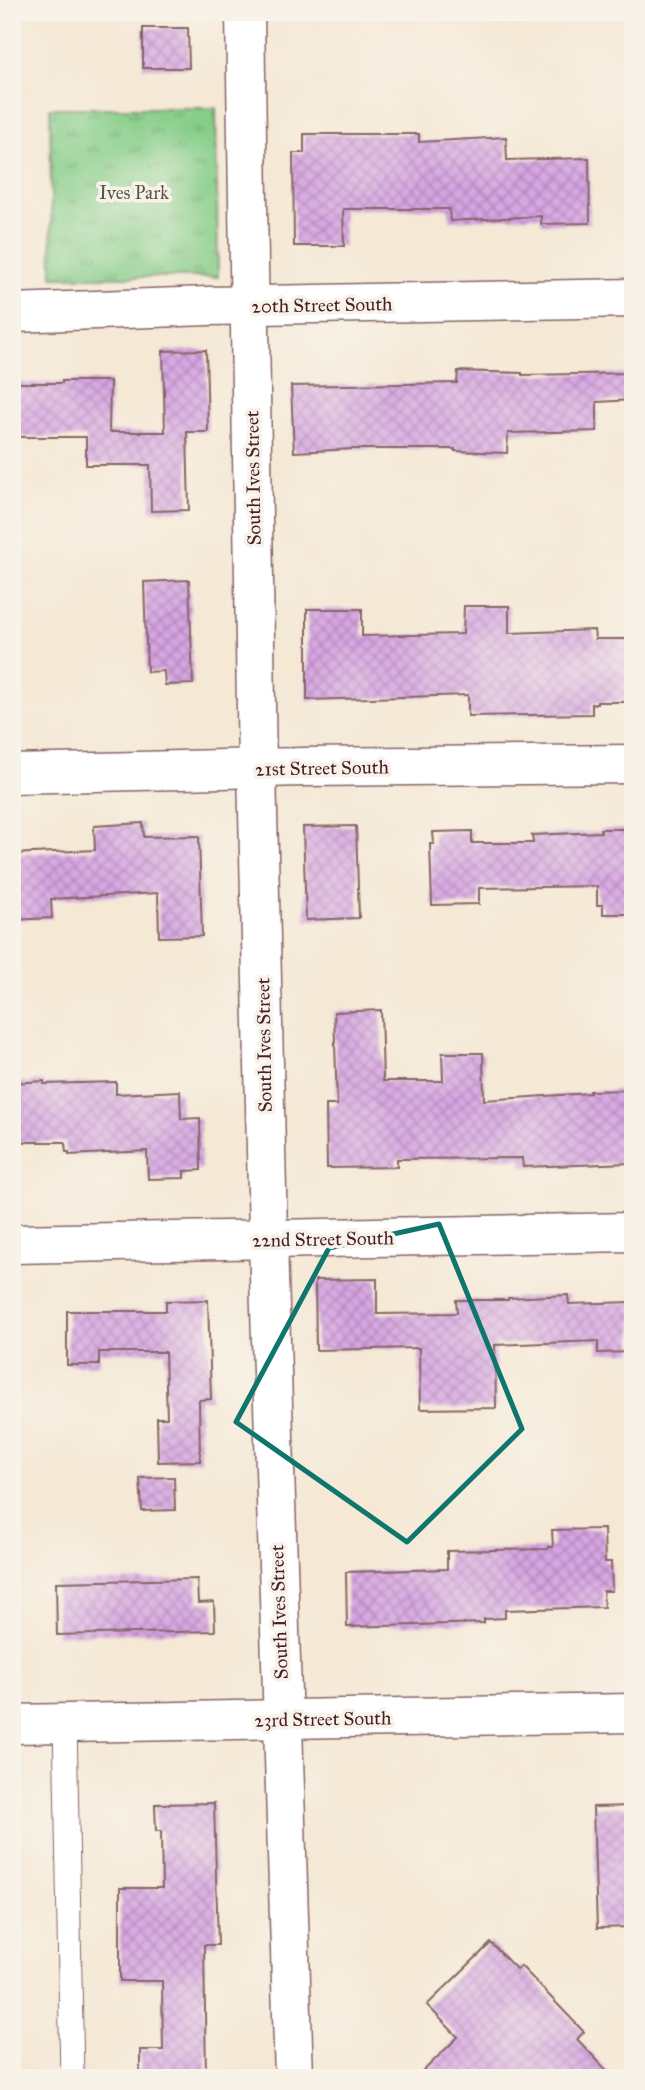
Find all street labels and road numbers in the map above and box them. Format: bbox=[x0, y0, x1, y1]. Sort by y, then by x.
street label: 20th Street South bbox=[251, 292, 393, 318]
street label: South Ives Street bbox=[240, 410, 266, 546]
street label: 21st Street South bbox=[255, 755, 390, 781]
street label: South Ives Street bbox=[251, 977, 277, 1113]
street label: 22nd Street South bbox=[252, 1226, 395, 1252]
street label: South Ives Street bbox=[265, 1544, 293, 1680]
street label: 23rd Street South bbox=[254, 1706, 392, 1732]

